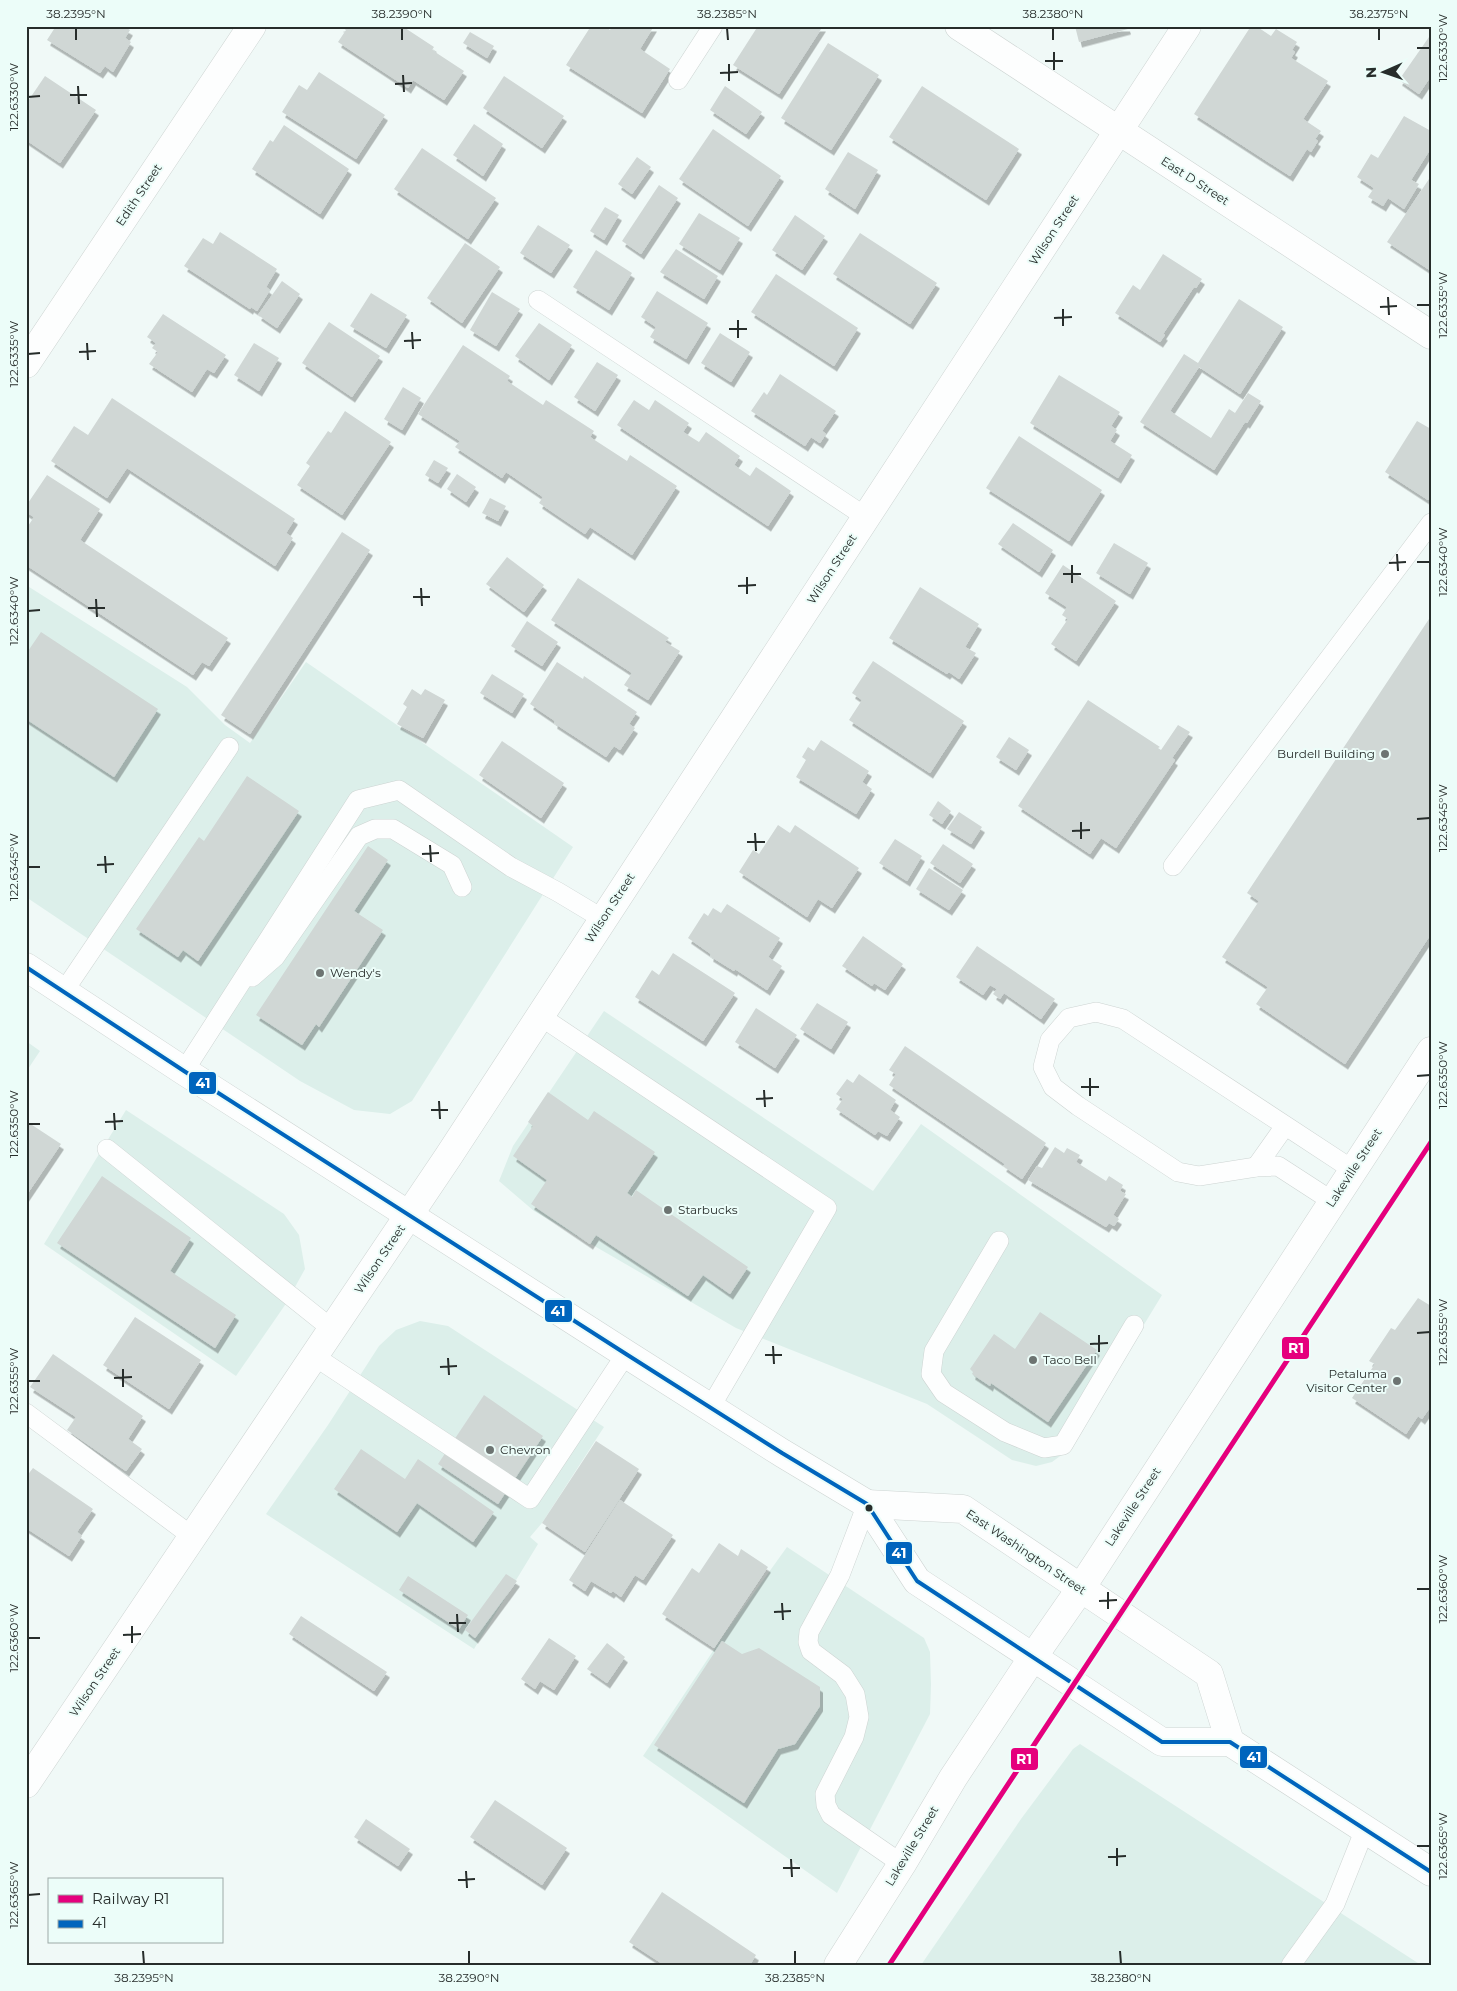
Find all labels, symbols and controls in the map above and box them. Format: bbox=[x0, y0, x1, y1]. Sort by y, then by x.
text: 38.2395°N bbox=[46, 6, 106, 21]
text: 38.2390°N bbox=[372, 6, 432, 21]
text: 38.2385°N bbox=[697, 6, 757, 21]
text: 38.2380°N bbox=[1022, 6, 1084, 21]
text: 38.2375°N bbox=[1350, 6, 1408, 21]
text: 122.6330°W bbox=[1435, 14, 1450, 82]
north arrow bbox=[1360, 48, 1410, 98]
text: 122.6330°W bbox=[6, 63, 21, 131]
text: N bbox=[1362, 66, 1380, 78]
street label: East D Street bbox=[1158, 153, 1232, 208]
street label: Edith Street bbox=[112, 161, 165, 229]
street label: Wilson Street bbox=[1025, 192, 1082, 268]
text: 122.6335°W bbox=[1435, 272, 1450, 338]
text: 122.6335°W bbox=[6, 321, 21, 387]
text: 122.6340°W bbox=[1435, 527, 1450, 597]
street label: Wilson Street bbox=[803, 531, 860, 607]
text: 122.6340°W bbox=[6, 576, 21, 646]
place label: Burdell Building bbox=[1277, 746, 1375, 761]
marker: Burdell Building bbox=[1379, 748, 1391, 760]
text: 122.6345°W bbox=[1435, 784, 1450, 852]
text: 122.6345°W bbox=[6, 833, 21, 901]
street label: Wilson Street bbox=[581, 870, 638, 946]
place label: Wendy's bbox=[330, 965, 381, 980]
marker: Wendy's bbox=[314, 967, 326, 979]
text: 122.6350°W bbox=[1435, 1041, 1450, 1109]
line badge: 41 bbox=[188, 1071, 217, 1095]
text: 41 bbox=[196, 1074, 210, 1092]
text: 122.6350°W bbox=[6, 1090, 21, 1158]
street label: Lakeville Street bbox=[1322, 1125, 1385, 1210]
place label: Starbucks bbox=[678, 1202, 738, 1217]
marker: Starbucks bbox=[662, 1204, 674, 1216]
street label: Wilson Street bbox=[351, 1221, 408, 1296]
line badge: 41 bbox=[544, 1299, 573, 1323]
text: 122.6355°W bbox=[1435, 1299, 1450, 1365]
text: 41 bbox=[551, 1302, 565, 1320]
line badge: R1 bbox=[1281, 1336, 1310, 1360]
text: R1 bbox=[1288, 1339, 1304, 1357]
text: 122.6355°W bbox=[6, 1348, 21, 1414]
place label: Taco Bell bbox=[1043, 1352, 1097, 1367]
marker: Taco Bell bbox=[1027, 1354, 1039, 1366]
place label: Petaluma Visitor Center bbox=[1306, 1366, 1387, 1395]
marker: Petaluma Visitor Center bbox=[1391, 1375, 1403, 1387]
place label: Chevron bbox=[500, 1442, 551, 1457]
marker: Chevron bbox=[484, 1444, 496, 1456]
street label: Lakeville Street bbox=[1101, 1464, 1164, 1549]
unlabelled marker bbox=[864, 1503, 874, 1513]
street label: East Washington Street bbox=[963, 1506, 1089, 1598]
line badge: 41 bbox=[885, 1541, 913, 1565]
text: 41 bbox=[892, 1544, 906, 1562]
text: 122.6360°W bbox=[1435, 1555, 1450, 1623]
text: 122.6360°W bbox=[6, 1604, 21, 1672]
street label: Wilson Street bbox=[66, 1644, 123, 1719]
line badge: 41 bbox=[1239, 1745, 1268, 1769]
line badge: R1 bbox=[1010, 1747, 1039, 1771]
text: 41 bbox=[1247, 1748, 1261, 1766]
text: R1 bbox=[1016, 1750, 1032, 1768]
street label: Lakeville Street bbox=[882, 1803, 942, 1889]
text: 122.6365°W bbox=[1435, 1812, 1450, 1880]
text: 122.6365°W bbox=[6, 1861, 21, 1929]
legend bbox=[48, 1878, 222, 1944]
text: Railway R1 bbox=[92, 1889, 169, 1908]
text: 41 bbox=[92, 1913, 107, 1932]
text: 38.2395°N bbox=[114, 1970, 174, 1985]
text: 38.2390°N bbox=[439, 1970, 499, 1985]
text: 38.2385°N bbox=[765, 1970, 825, 1985]
text: 38.2380°N bbox=[1090, 1970, 1152, 1985]

